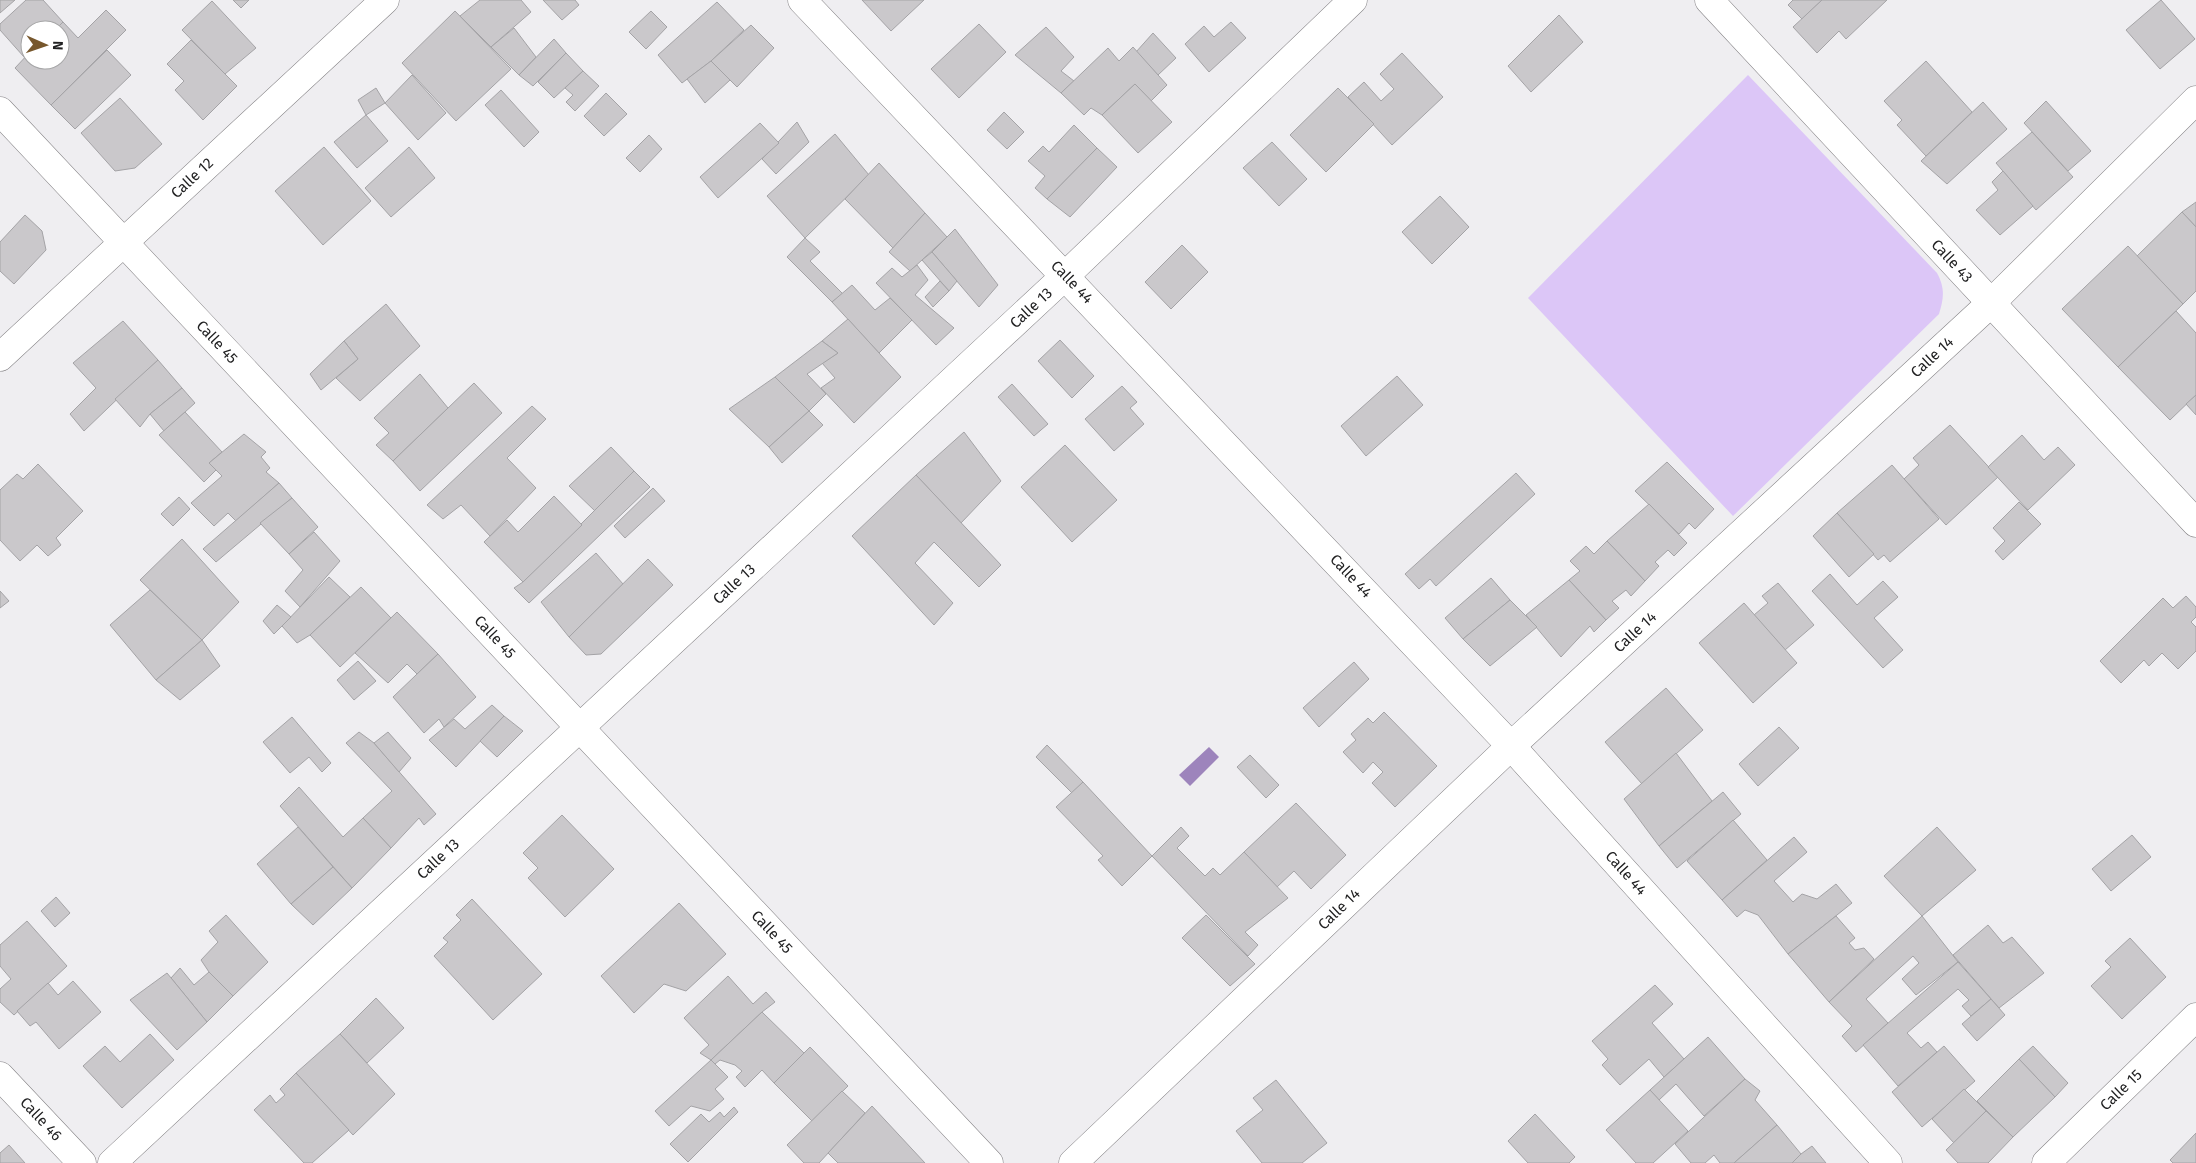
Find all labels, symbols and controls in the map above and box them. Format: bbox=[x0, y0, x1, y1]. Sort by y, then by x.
north arrow bbox=[20, 20, 70, 70]
text: N bbox=[49, 40, 66, 50]
street label: Calle 12 bbox=[167, 154, 217, 202]
street label: Calle 43 bbox=[1928, 236, 1976, 286]
street label: Calle 44 bbox=[1047, 257, 1097, 307]
street label: Calle 13 bbox=[1006, 284, 1056, 332]
street label: Calle 45 bbox=[193, 317, 241, 367]
street label: Calle 14 bbox=[1907, 333, 1957, 381]
street label: Calle 44 bbox=[1326, 550, 1376, 602]
street label: Calle 13 bbox=[709, 560, 759, 608]
street label: Calle 14 bbox=[1610, 608, 1660, 656]
street label: Calle 45 bbox=[471, 612, 519, 662]
street label: Calle 13 bbox=[413, 835, 463, 883]
street label: Calle 44 bbox=[1602, 847, 1650, 899]
street label: Calle 14 bbox=[1314, 885, 1364, 933]
street label: Calle 45 bbox=[748, 907, 796, 957]
street label: Calle 15 bbox=[2096, 1066, 2146, 1114]
street label: Calle 46 bbox=[16, 1093, 66, 1145]

